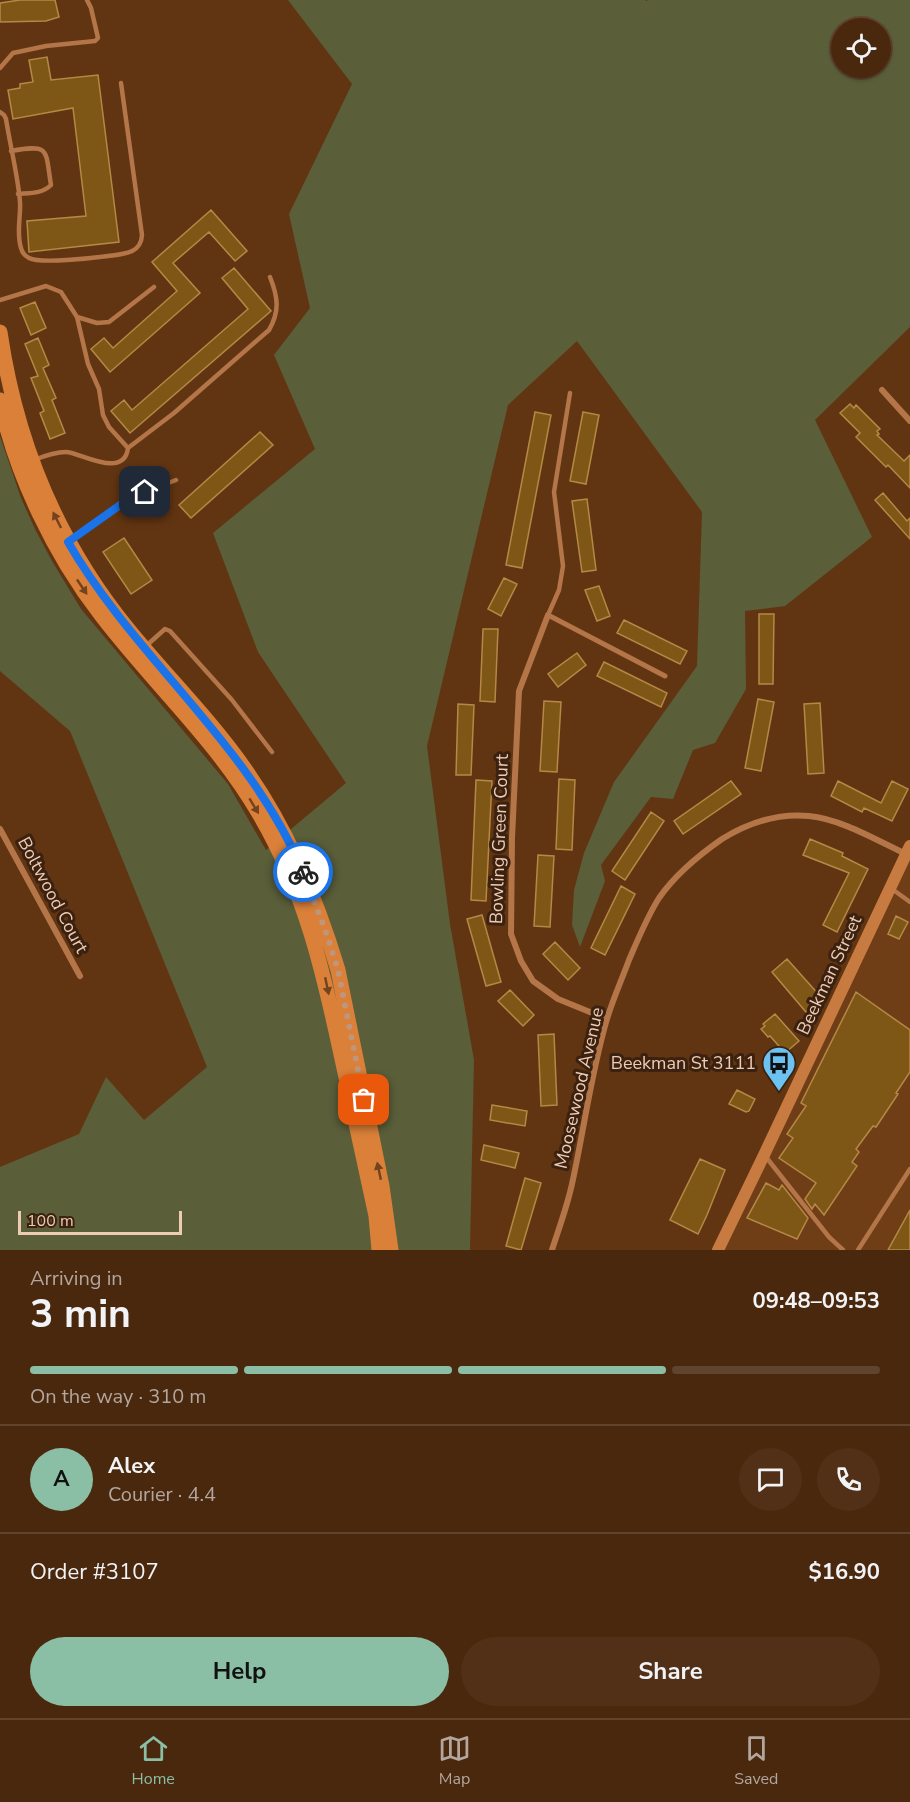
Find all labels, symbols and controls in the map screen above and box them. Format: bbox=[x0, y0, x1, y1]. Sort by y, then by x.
map controls bbox=[831, 18, 891, 78]
button: locate bbox=[831, 18, 891, 78]
pin bbox=[119, 466, 170, 517]
icon: home bbox=[128, 475, 161, 508]
one-way arrow bbox=[52, 511, 62, 528]
one-way arrow bbox=[76, 579, 87, 596]
street label: Bowling Green Court bbox=[484, 753, 514, 925]
one-way arrow bbox=[249, 798, 260, 814]
street label: Boltwood Court bbox=[12, 833, 94, 958]
courier bbox=[273, 842, 333, 902]
icon: bike bbox=[287, 856, 320, 889]
street label: Beekman Street bbox=[791, 911, 867, 1039]
one-way arrow bbox=[322, 977, 332, 995]
street label: Moosewood Avenue bbox=[549, 1005, 609, 1171]
bus stop icon: Beekman St 3111 bbox=[761, 1045, 797, 1092]
place label: Beekman St 3111 bbox=[611, 1051, 756, 1075]
pin bbox=[338, 1074, 389, 1125]
icon: bag bbox=[347, 1083, 380, 1116]
one-way arrow bbox=[374, 1162, 383, 1181]
scale bar bbox=[18, 1208, 182, 1236]
text: 100 m bbox=[27, 1210, 74, 1232]
text: Arriving in bbox=[30, 1265, 123, 1292]
text: 09:48–09:53 bbox=[752, 1286, 880, 1316]
text: 3 min bbox=[30, 1288, 131, 1341]
text: On the way · 310 m bbox=[30, 1383, 206, 1410]
button: chat bbox=[739, 1448, 802, 1511]
button: phone bbox=[817, 1448, 880, 1511]
text: Alex bbox=[108, 1451, 155, 1481]
text: A bbox=[53, 1464, 70, 1494]
text: Courier · 4.4 bbox=[108, 1481, 216, 1508]
text: Order #3107 bbox=[30, 1557, 159, 1587]
text: $16.90 bbox=[809, 1557, 880, 1587]
button: Help bbox=[30, 1637, 449, 1706]
button: Share bbox=[461, 1637, 880, 1706]
tab: Home bbox=[132, 1732, 175, 1790]
tab: Map bbox=[438, 1732, 471, 1790]
tab: Saved bbox=[734, 1732, 778, 1790]

